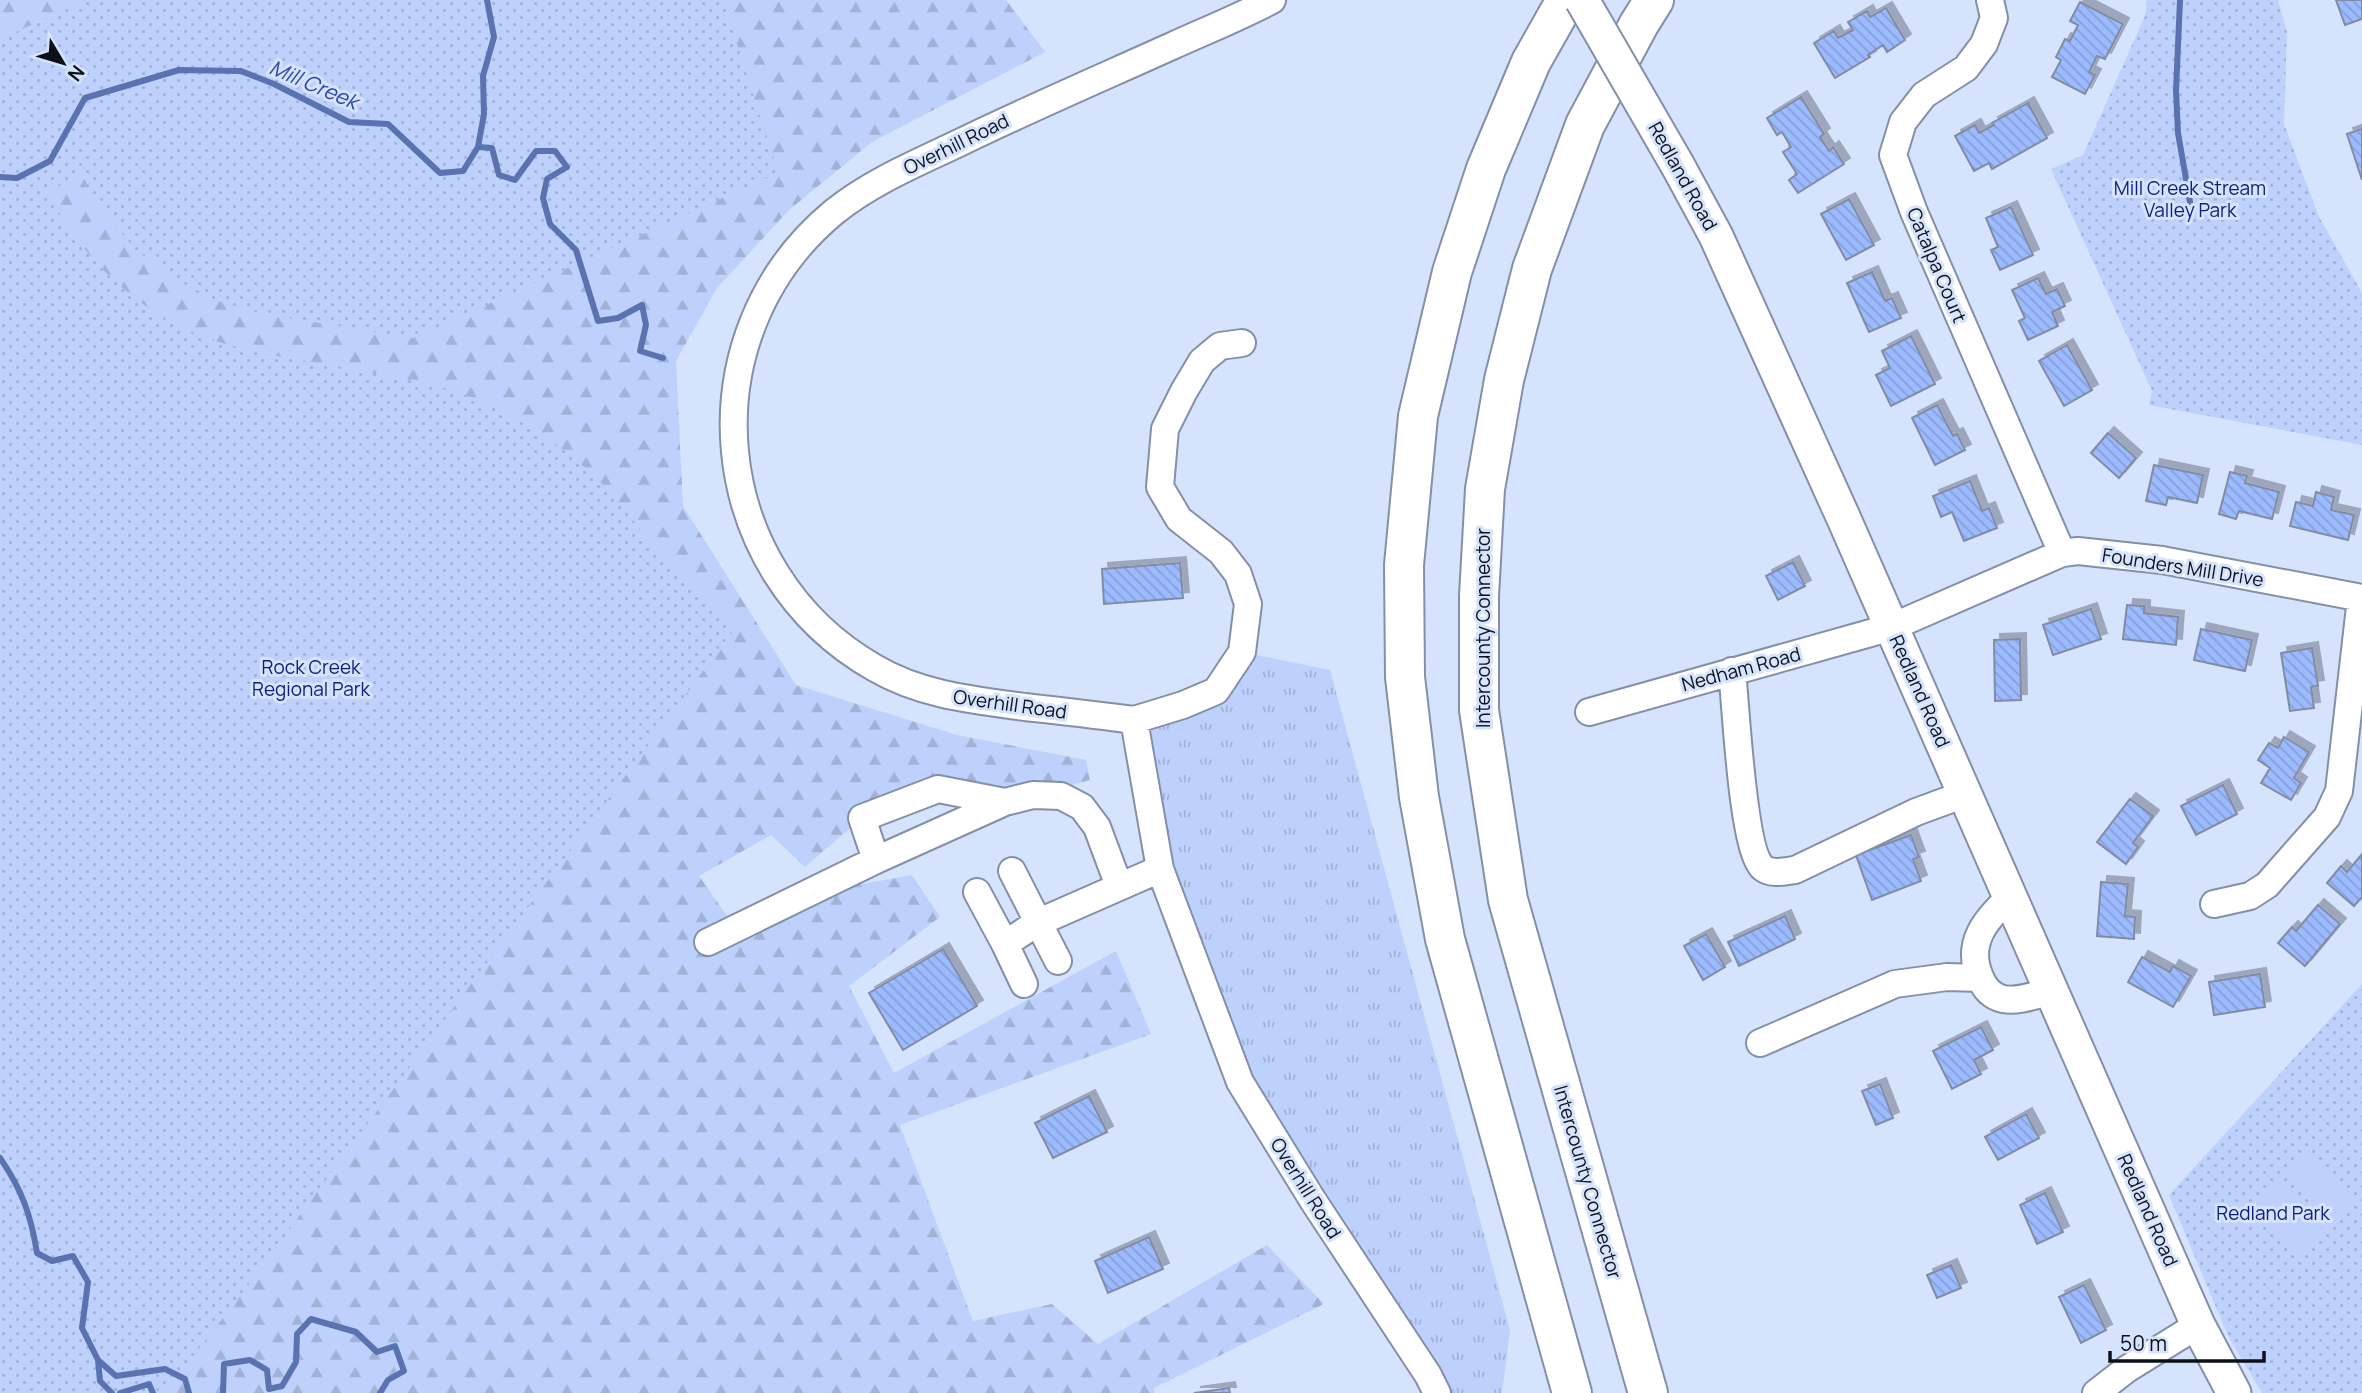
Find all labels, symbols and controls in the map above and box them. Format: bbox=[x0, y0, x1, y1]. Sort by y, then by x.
north arrow bbox=[28, 28, 98, 98]
water label: Mill Creek bbox=[265, 53, 365, 116]
text: N bbox=[62, 60, 91, 87]
street label: Overhill Road bbox=[899, 107, 1013, 181]
street label: Redland Road bbox=[1642, 117, 1724, 235]
park label: Mill Creek Stream Valley Park bbox=[2114, 175, 2266, 223]
street label: Catalpa Court bbox=[1901, 203, 1973, 327]
street label: Intercounty Connector bbox=[1470, 528, 1496, 728]
street label: Founders Mill Drive bbox=[2100, 541, 2266, 593]
street label: Redland Road bbox=[1884, 631, 1956, 751]
street label: Nedham Road bbox=[1679, 641, 1803, 697]
park label: Rock Creek Regional Park bbox=[252, 654, 371, 702]
street label: Overhill Road bbox=[952, 683, 1068, 725]
street label: Intercounty Connector bbox=[1548, 1082, 1628, 1282]
street label: Overhill Road bbox=[1265, 1133, 1347, 1243]
street label: Redland Road bbox=[2112, 1150, 2184, 1270]
park label: Redland Park bbox=[2216, 1200, 2330, 1226]
scale bar bbox=[2110, 1320, 2264, 1364]
text: 50 m bbox=[2120, 1329, 2167, 1357]

